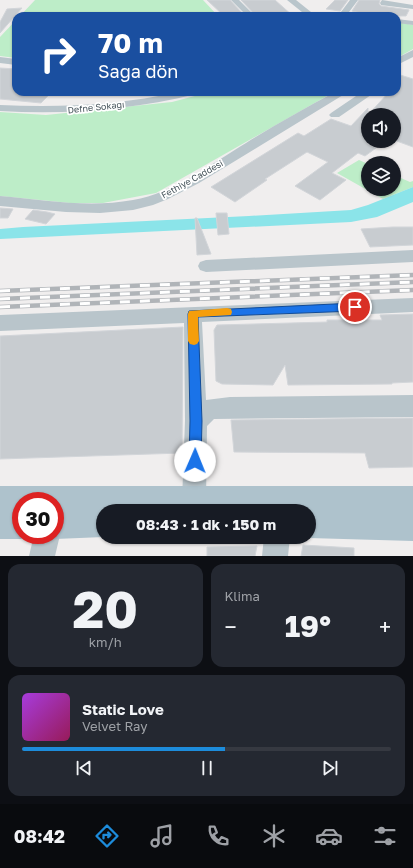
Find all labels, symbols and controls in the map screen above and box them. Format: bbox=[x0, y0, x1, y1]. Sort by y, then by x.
text: 70 m bbox=[98, 26, 163, 59]
icon: right bbox=[32, 28, 84, 80]
text: Sağa dön bbox=[98, 60, 178, 82]
street label: Defne Sokağı bbox=[67, 99, 125, 115]
map controls bbox=[361, 108, 401, 196]
button: sound bbox=[361, 108, 401, 148]
button: layers bbox=[361, 156, 401, 196]
street label: Fethiye Caddesi bbox=[159, 157, 225, 201]
pin bbox=[338, 290, 372, 324]
icon: arrive bbox=[344, 296, 366, 318]
position arrow bbox=[174, 440, 216, 482]
speed limit sign: 30 bbox=[12, 492, 64, 544]
text: 08:43 · 1 dk · 150 m bbox=[136, 515, 276, 533]
text: 20 bbox=[72, 577, 138, 639]
text: Klima bbox=[225, 588, 260, 604]
text: 19° bbox=[285, 608, 331, 644]
text: − bbox=[225, 613, 237, 640]
text: + bbox=[379, 613, 391, 640]
text: km/h bbox=[89, 634, 122, 650]
text: Static Love bbox=[82, 700, 164, 718]
text: Velvet Ray bbox=[82, 718, 147, 734]
icon: previous bbox=[73, 757, 95, 779]
icon: pause bbox=[196, 757, 218, 779]
icon: next bbox=[319, 757, 341, 779]
icon: directions bbox=[93, 822, 121, 850]
icon: music bbox=[148, 822, 176, 850]
icon: phone bbox=[204, 822, 232, 850]
icon: climate bbox=[260, 822, 288, 850]
icon: car bbox=[315, 822, 343, 850]
icon: filters bbox=[371, 822, 399, 850]
text: 08:42 bbox=[14, 825, 65, 847]

